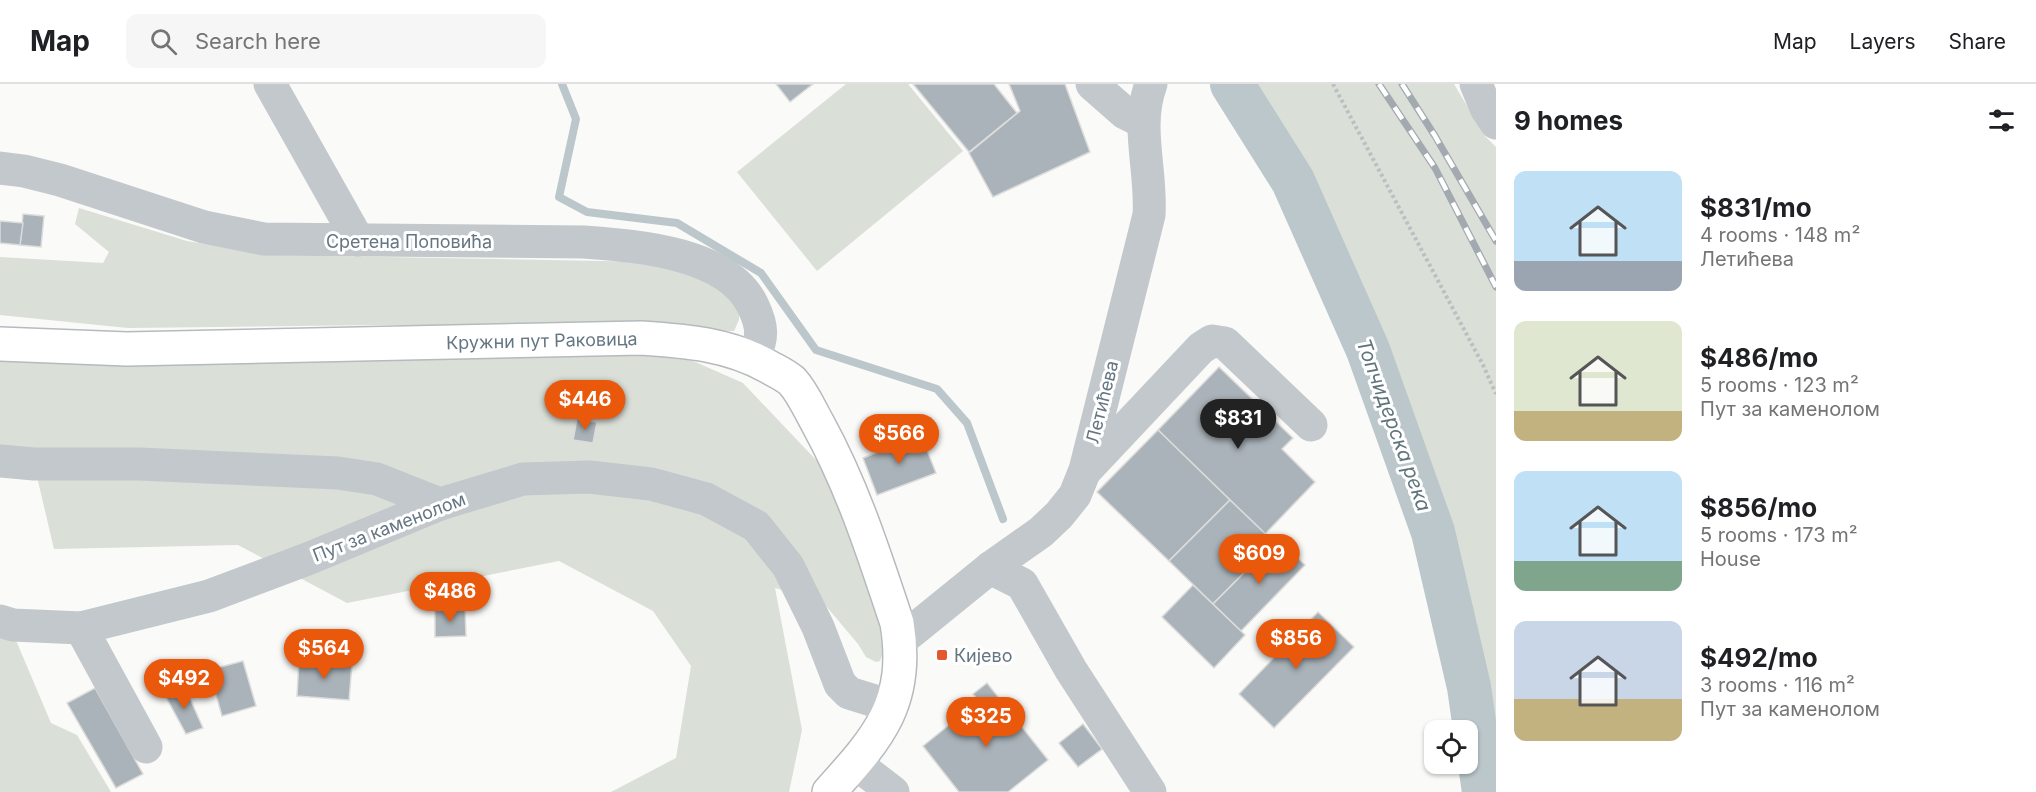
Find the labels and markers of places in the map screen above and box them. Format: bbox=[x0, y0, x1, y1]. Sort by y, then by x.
pin: $446 bbox=[549, 380, 621, 431]
pin: $831 bbox=[1202, 399, 1274, 450]
pin: $566 bbox=[863, 414, 935, 465]
pin: $609 bbox=[1223, 534, 1295, 585]
pin: $486 bbox=[414, 572, 486, 623]
pin: $856 bbox=[1260, 619, 1332, 670]
pin: $564 bbox=[288, 629, 360, 680]
place label: Кијево bbox=[954, 645, 1013, 666]
marker: Кијево bbox=[935, 648, 949, 662]
pin: $492 bbox=[148, 659, 220, 710]
pin: $325 bbox=[950, 697, 1022, 748]

